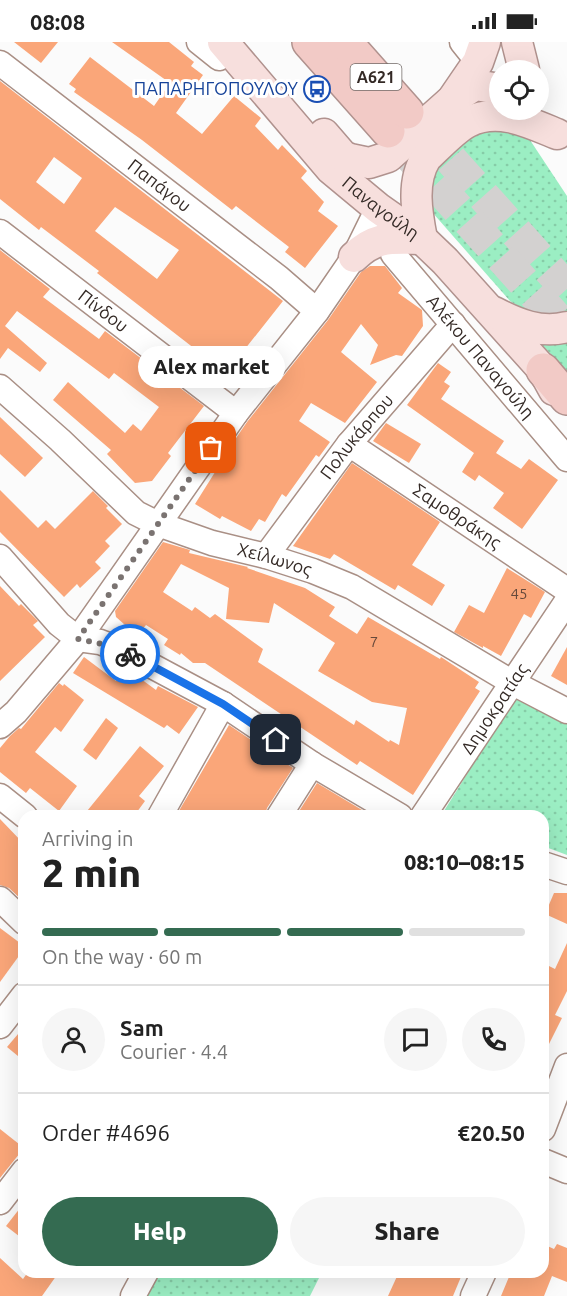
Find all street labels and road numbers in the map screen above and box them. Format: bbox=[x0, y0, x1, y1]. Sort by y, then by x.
road number: Α621 bbox=[350, 64, 401, 90]
street label: Παπάγου bbox=[124, 154, 195, 215]
street label: Παναγούλη bbox=[339, 172, 423, 243]
street label: Πίνδου bbox=[75, 285, 133, 336]
street label: Αλέκου Παναγούλη bbox=[423, 291, 539, 422]
street label: Πολυκάρπου bbox=[316, 390, 397, 483]
street label: Σαμοθράκης bbox=[410, 479, 505, 553]
street label: Χείλωνος bbox=[236, 538, 315, 580]
street label: Δημοκρατίας bbox=[456, 659, 532, 757]

